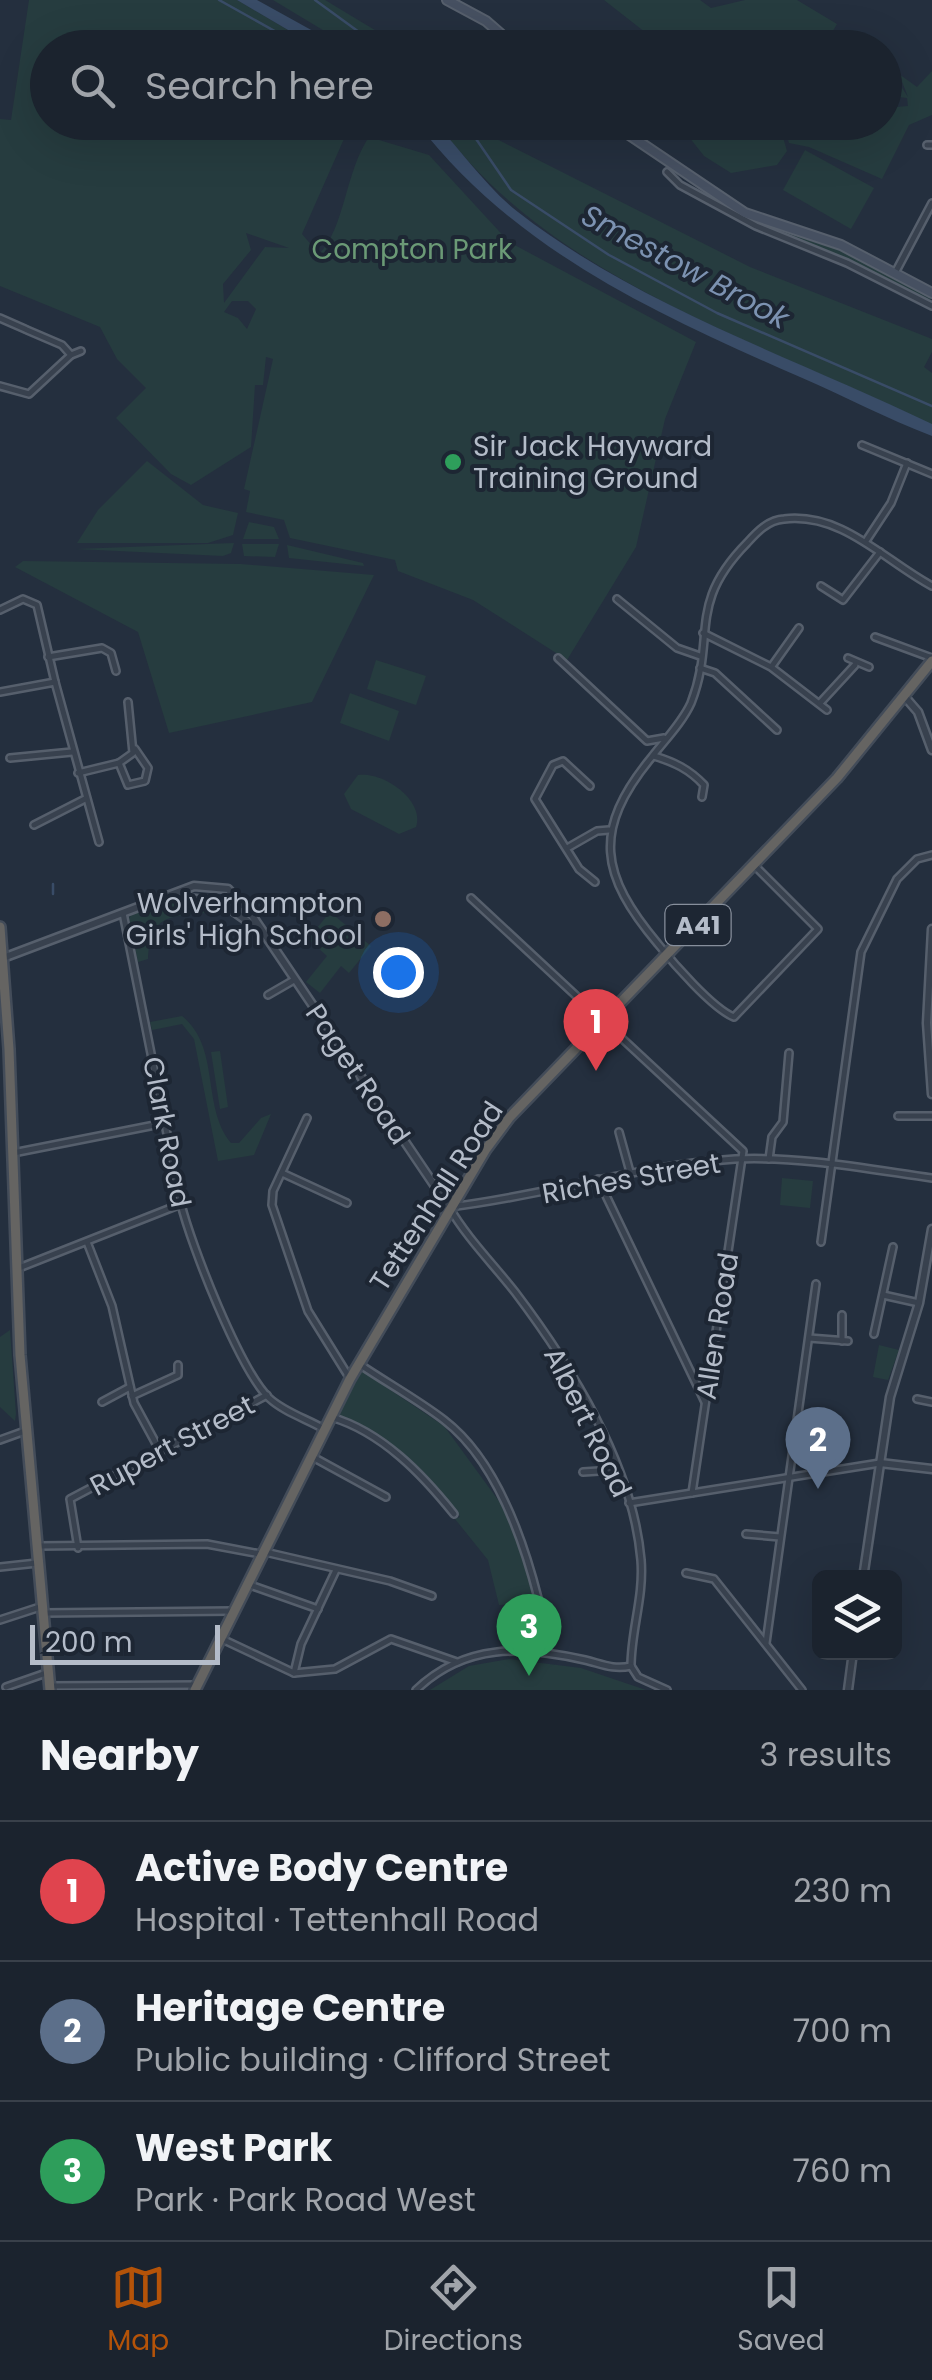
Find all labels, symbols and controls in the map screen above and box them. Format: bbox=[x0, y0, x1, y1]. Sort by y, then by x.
search box bbox=[30, 30, 902, 140]
icon: search bbox=[65, 58, 120, 113]
text: Search here bbox=[145, 59, 374, 112]
water label: Smestow Brook bbox=[574, 194, 798, 340]
park label: Compton Park bbox=[312, 230, 513, 269]
place label: Sir Jack Hayward Training Ground bbox=[473, 427, 712, 498]
marker: Sir Jack Hayward Training Ground bbox=[442, 451, 464, 473]
place label: Wolverhampton Girls' High School bbox=[126, 884, 363, 955]
road number: A41 bbox=[666, 905, 730, 945]
marker: Wolverhampton Girls' High School bbox=[372, 908, 394, 930]
your location bbox=[373, 947, 424, 998]
pin: 1 bbox=[564, 988, 628, 1071]
street label: Paget Road bbox=[296, 996, 419, 1152]
street label: Clark Road bbox=[133, 1053, 200, 1211]
street label: Tettenhall Road bbox=[360, 1094, 512, 1299]
street label: Riches Street bbox=[539, 1144, 723, 1213]
street label: Allen Road bbox=[687, 1250, 748, 1402]
street label: Albert Road bbox=[534, 1340, 641, 1504]
street label: Rupert Street bbox=[83, 1386, 261, 1505]
pin: 2 bbox=[786, 1406, 850, 1489]
map controls bbox=[812, 1570, 902, 1660]
button: layers bbox=[812, 1570, 902, 1660]
pin: 3 bbox=[496, 1594, 562, 1676]
scale bar bbox=[30, 1620, 220, 1664]
text: 200 m bbox=[45, 1623, 133, 1662]
text: Nearby bbox=[40, 1726, 199, 1785]
text: 3 results bbox=[759, 1732, 892, 1777]
text: Active Body Centre bbox=[135, 1841, 508, 1894]
text: 1 bbox=[66, 1868, 79, 1913]
text: 230 m bbox=[793, 1868, 892, 1913]
text: Hospital · Tettenhall Road bbox=[135, 1897, 539, 1942]
text: Heritage Centre bbox=[135, 1981, 445, 2034]
text: 2 bbox=[63, 2008, 82, 2053]
text: 700 m bbox=[793, 2008, 892, 2053]
text: Public building · Clifford Street bbox=[135, 2037, 611, 2082]
text: West Park bbox=[135, 2121, 332, 2174]
text: 3 bbox=[63, 2148, 82, 2193]
text: 760 m bbox=[793, 2148, 892, 2193]
text: Park · Park Road West bbox=[135, 2177, 476, 2222]
tab: Map bbox=[107, 2260, 169, 2362]
tab: Directions bbox=[384, 2260, 523, 2362]
tab: Saved bbox=[737, 2260, 825, 2362]

